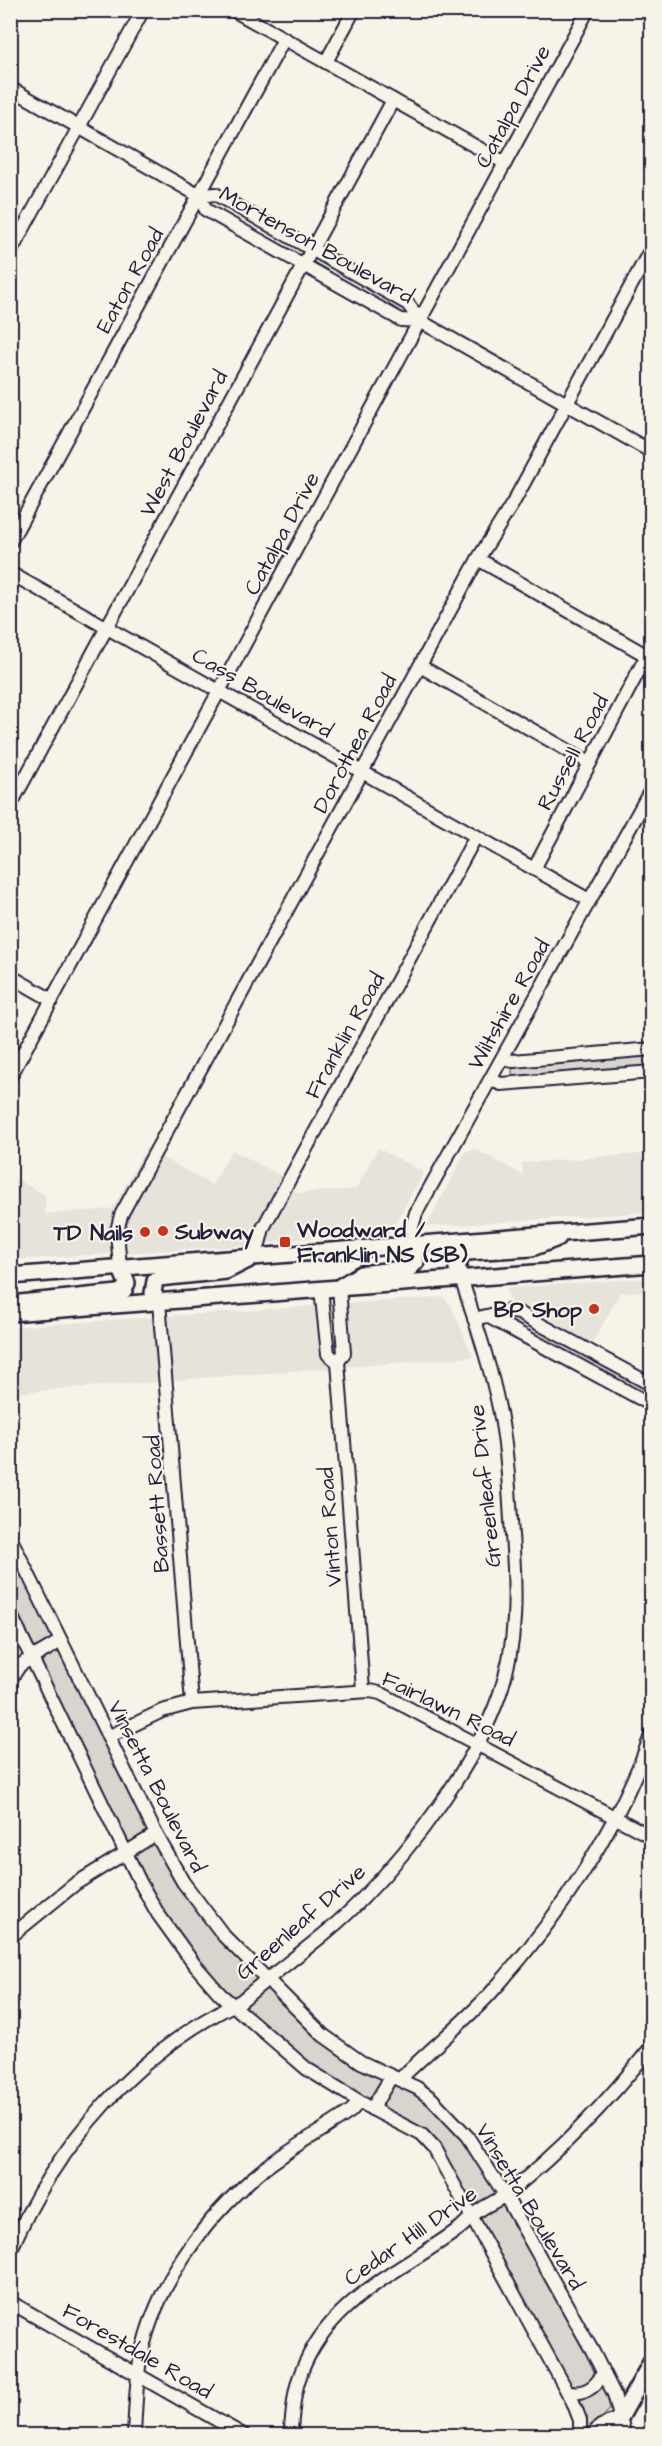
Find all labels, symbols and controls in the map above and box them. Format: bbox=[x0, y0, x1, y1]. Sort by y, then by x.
street label: Catalpa Drive bbox=[468, 39, 559, 174]
street label: Mortenson Boulevard bbox=[213, 179, 419, 312]
street label: Eaton Road bbox=[89, 223, 172, 339]
street label: West Boulevard bbox=[133, 365, 236, 522]
street label: Catalpa Drive bbox=[237, 466, 328, 601]
street label: Cass Boulevard bbox=[186, 640, 339, 746]
street label: Dorothea Road bbox=[306, 669, 405, 819]
street label: Russell Road bbox=[530, 689, 617, 816]
street label: Wiltshire Road bbox=[461, 934, 558, 1076]
street label: Franklin Road bbox=[298, 967, 393, 1105]
place label: Woodward / Franklin NS (SB) bbox=[296, 1215, 468, 1271]
place label: Subway bbox=[174, 1217, 255, 1250]
place label: TD Nails bbox=[52, 1218, 133, 1249]
marker: Subway bbox=[156, 1224, 170, 1238]
marker: TD Nails bbox=[138, 1225, 152, 1239]
marker: Woodward / Franklin NS (SB) bbox=[278, 1235, 292, 1249]
place label: BP Shop bbox=[494, 1295, 583, 1326]
marker: BP Shop bbox=[587, 1302, 601, 1316]
street label: Greenleaf Drive bbox=[462, 1403, 509, 1569]
street label: Bassett Road bbox=[137, 1434, 178, 1574]
street label: Vinton Road bbox=[311, 1466, 350, 1588]
street label: Fairlawn Road bbox=[377, 1664, 520, 1755]
street label: Vinsetta Boulevard bbox=[100, 1695, 213, 1878]
street label: Greenleaf Drive bbox=[229, 1857, 373, 1988]
street label: Vinsetta Boulevard bbox=[468, 2118, 592, 2296]
street label: Cedar Hill Drive bbox=[338, 2179, 484, 2294]
street label: Forestdale Road bbox=[56, 2296, 218, 2407]

